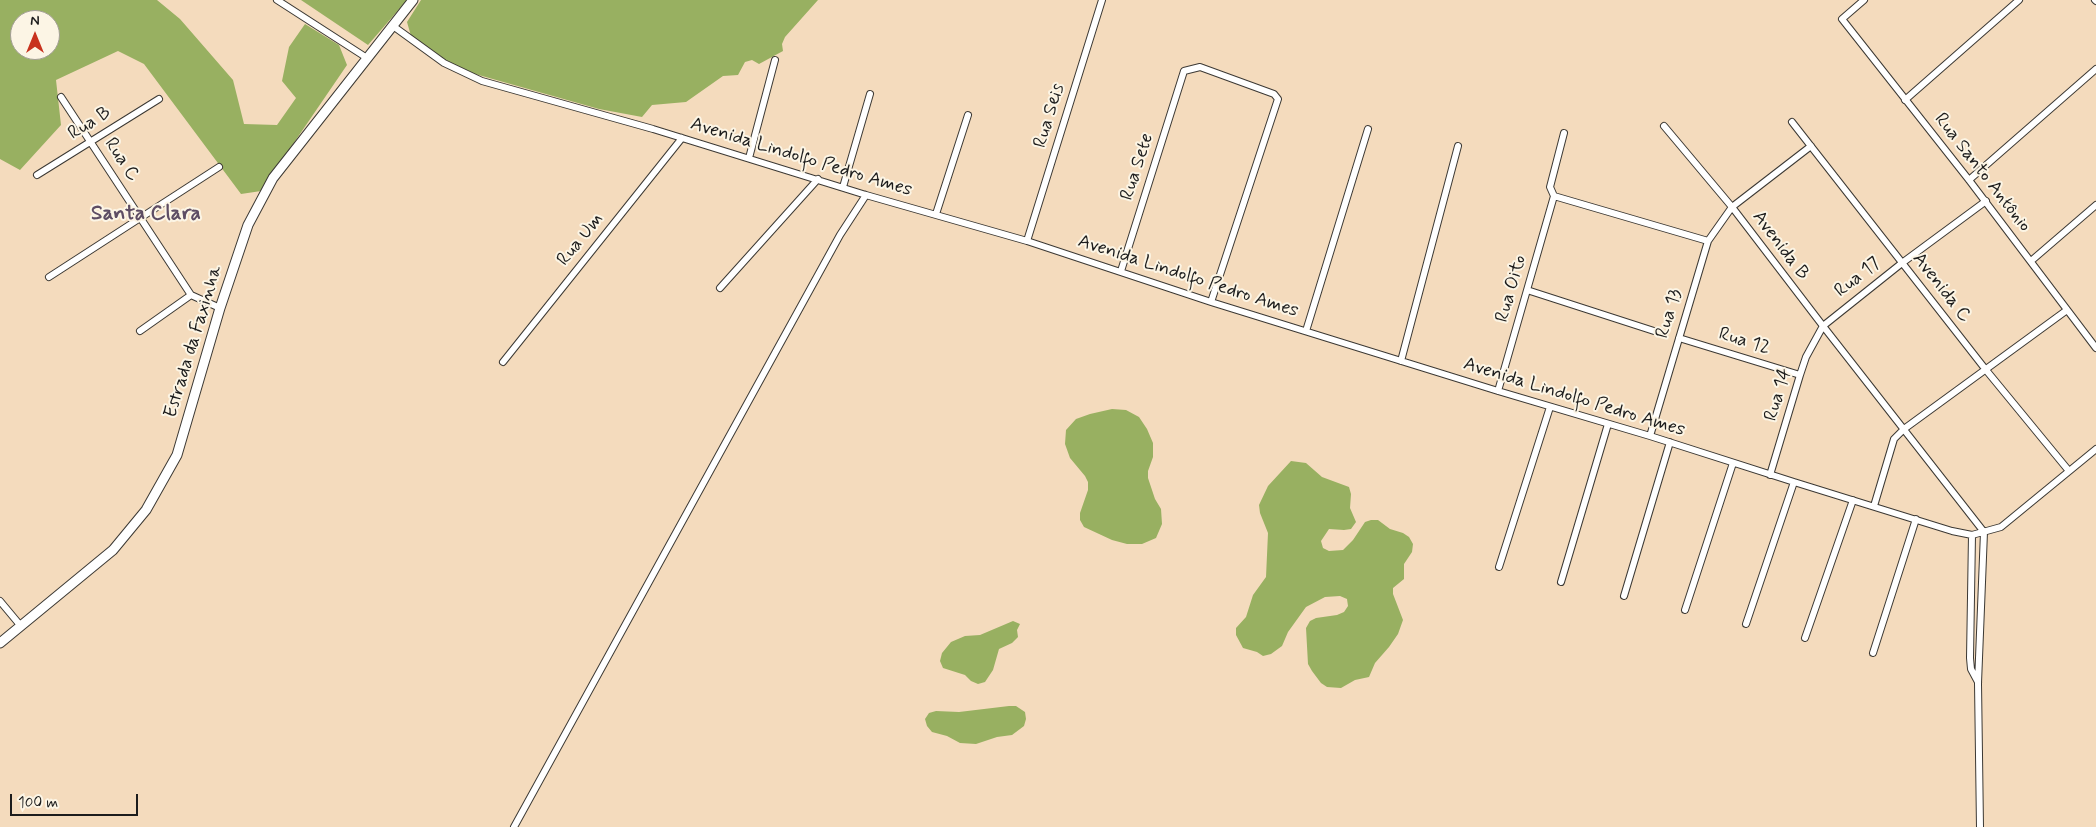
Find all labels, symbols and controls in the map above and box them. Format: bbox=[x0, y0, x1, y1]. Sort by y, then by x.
north arrow bbox=[10, 10, 60, 60]
text: N bbox=[30, 12, 40, 30]
street label: Rua Seis bbox=[1029, 81, 1071, 151]
street label: Rua B bbox=[64, 102, 116, 146]
street label: Rua Santo Antônio bbox=[1929, 109, 2035, 237]
street label: Avenida Lindolfo Pedro Ames bbox=[687, 113, 915, 203]
street label: Rua Sete bbox=[1116, 131, 1160, 203]
street label: Rua C bbox=[98, 134, 144, 186]
district label: Santa Clara bbox=[91, 202, 201, 228]
street label: Avenida B bbox=[1747, 207, 1813, 285]
street label: Rua Um bbox=[553, 209, 609, 271]
street label: Avenida Lindolfo Pedro Ames bbox=[1075, 231, 1301, 323]
street label: Avenida C bbox=[1907, 249, 1975, 327]
street label: Rua Oito bbox=[1492, 253, 1532, 325]
street label: Rua 17 bbox=[1830, 253, 1886, 303]
street label: Estrada da Faxinha bbox=[160, 263, 228, 421]
street label: Rua 13 bbox=[1652, 286, 1688, 342]
street label: Rua 12 bbox=[1716, 323, 1772, 361]
street label: Avenida Lindolfo Pedro Ames bbox=[1460, 353, 1688, 443]
street label: Rua 14 bbox=[1760, 366, 1798, 424]
scale bar bbox=[12, 784, 140, 816]
text: 100 m bbox=[18, 793, 58, 813]

